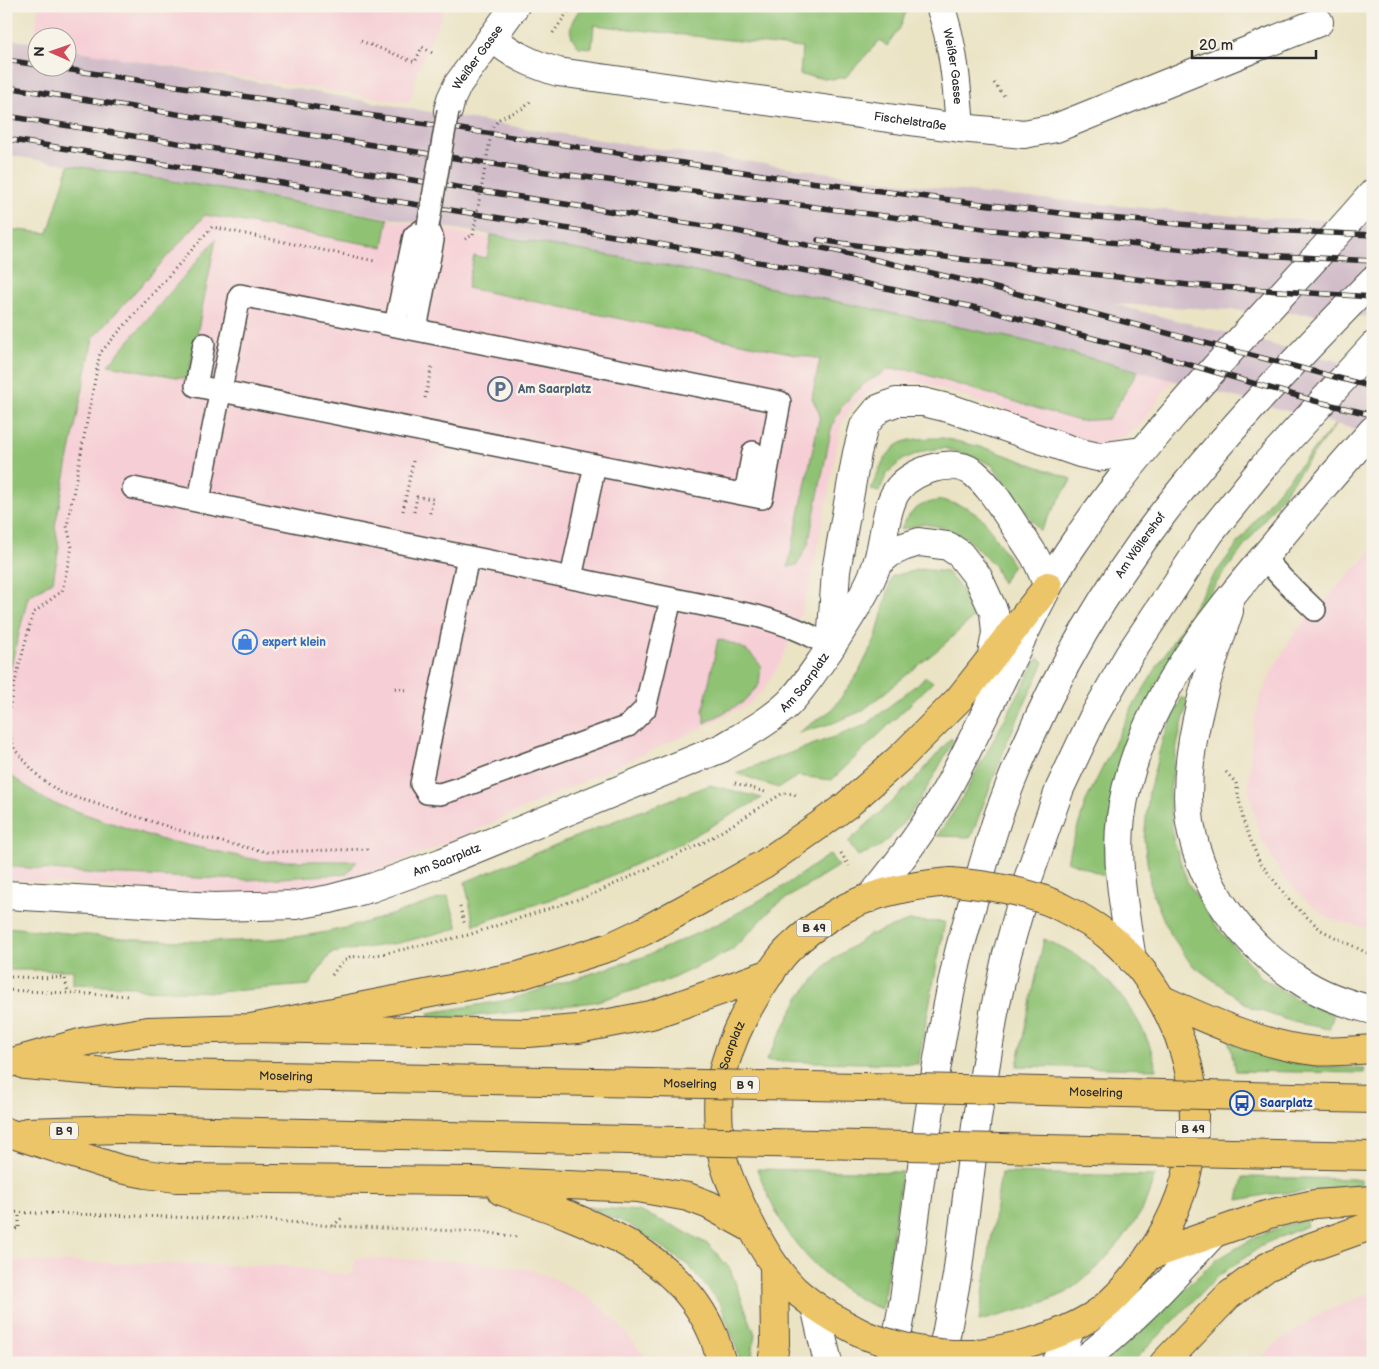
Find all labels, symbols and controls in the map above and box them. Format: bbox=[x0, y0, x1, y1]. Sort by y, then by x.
street label: Weißer Gasse bbox=[449, 22, 507, 92]
street label: Weißer Gasse bbox=[939, 27, 965, 105]
north arrow bbox=[28, 28, 78, 78]
scale bar bbox=[1192, 28, 1315, 60]
text: 20 m bbox=[1199, 36, 1233, 55]
text: N bbox=[31, 46, 48, 57]
street label: Fischelstraße bbox=[873, 109, 947, 134]
parking icon: Am Saarplatz bbox=[487, 376, 513, 402]
place label: Am Saarplatz bbox=[517, 382, 591, 397]
street label: Am Wöllershof bbox=[1112, 509, 1169, 581]
shop icon: expert klein bbox=[232, 629, 258, 655]
place label: expert klein bbox=[262, 635, 326, 650]
street label: Am Saarplatz bbox=[777, 650, 833, 716]
street label: Am Saarplatz bbox=[411, 840, 483, 880]
road number: B 49 bbox=[796, 920, 832, 936]
street label: Saarplatz bbox=[717, 1019, 749, 1072]
street label: Moselring bbox=[259, 1069, 313, 1085]
street label: Moselring bbox=[663, 1076, 717, 1092]
road number: B 9 bbox=[731, 1076, 759, 1094]
street label: Moselring bbox=[1069, 1085, 1123, 1101]
bus stop icon: Saarplatz bbox=[1229, 1090, 1255, 1116]
place label: Saarplatz bbox=[1260, 1096, 1313, 1111]
road number: B 49 bbox=[1176, 1120, 1210, 1138]
road number: B 9 bbox=[50, 1122, 78, 1140]

